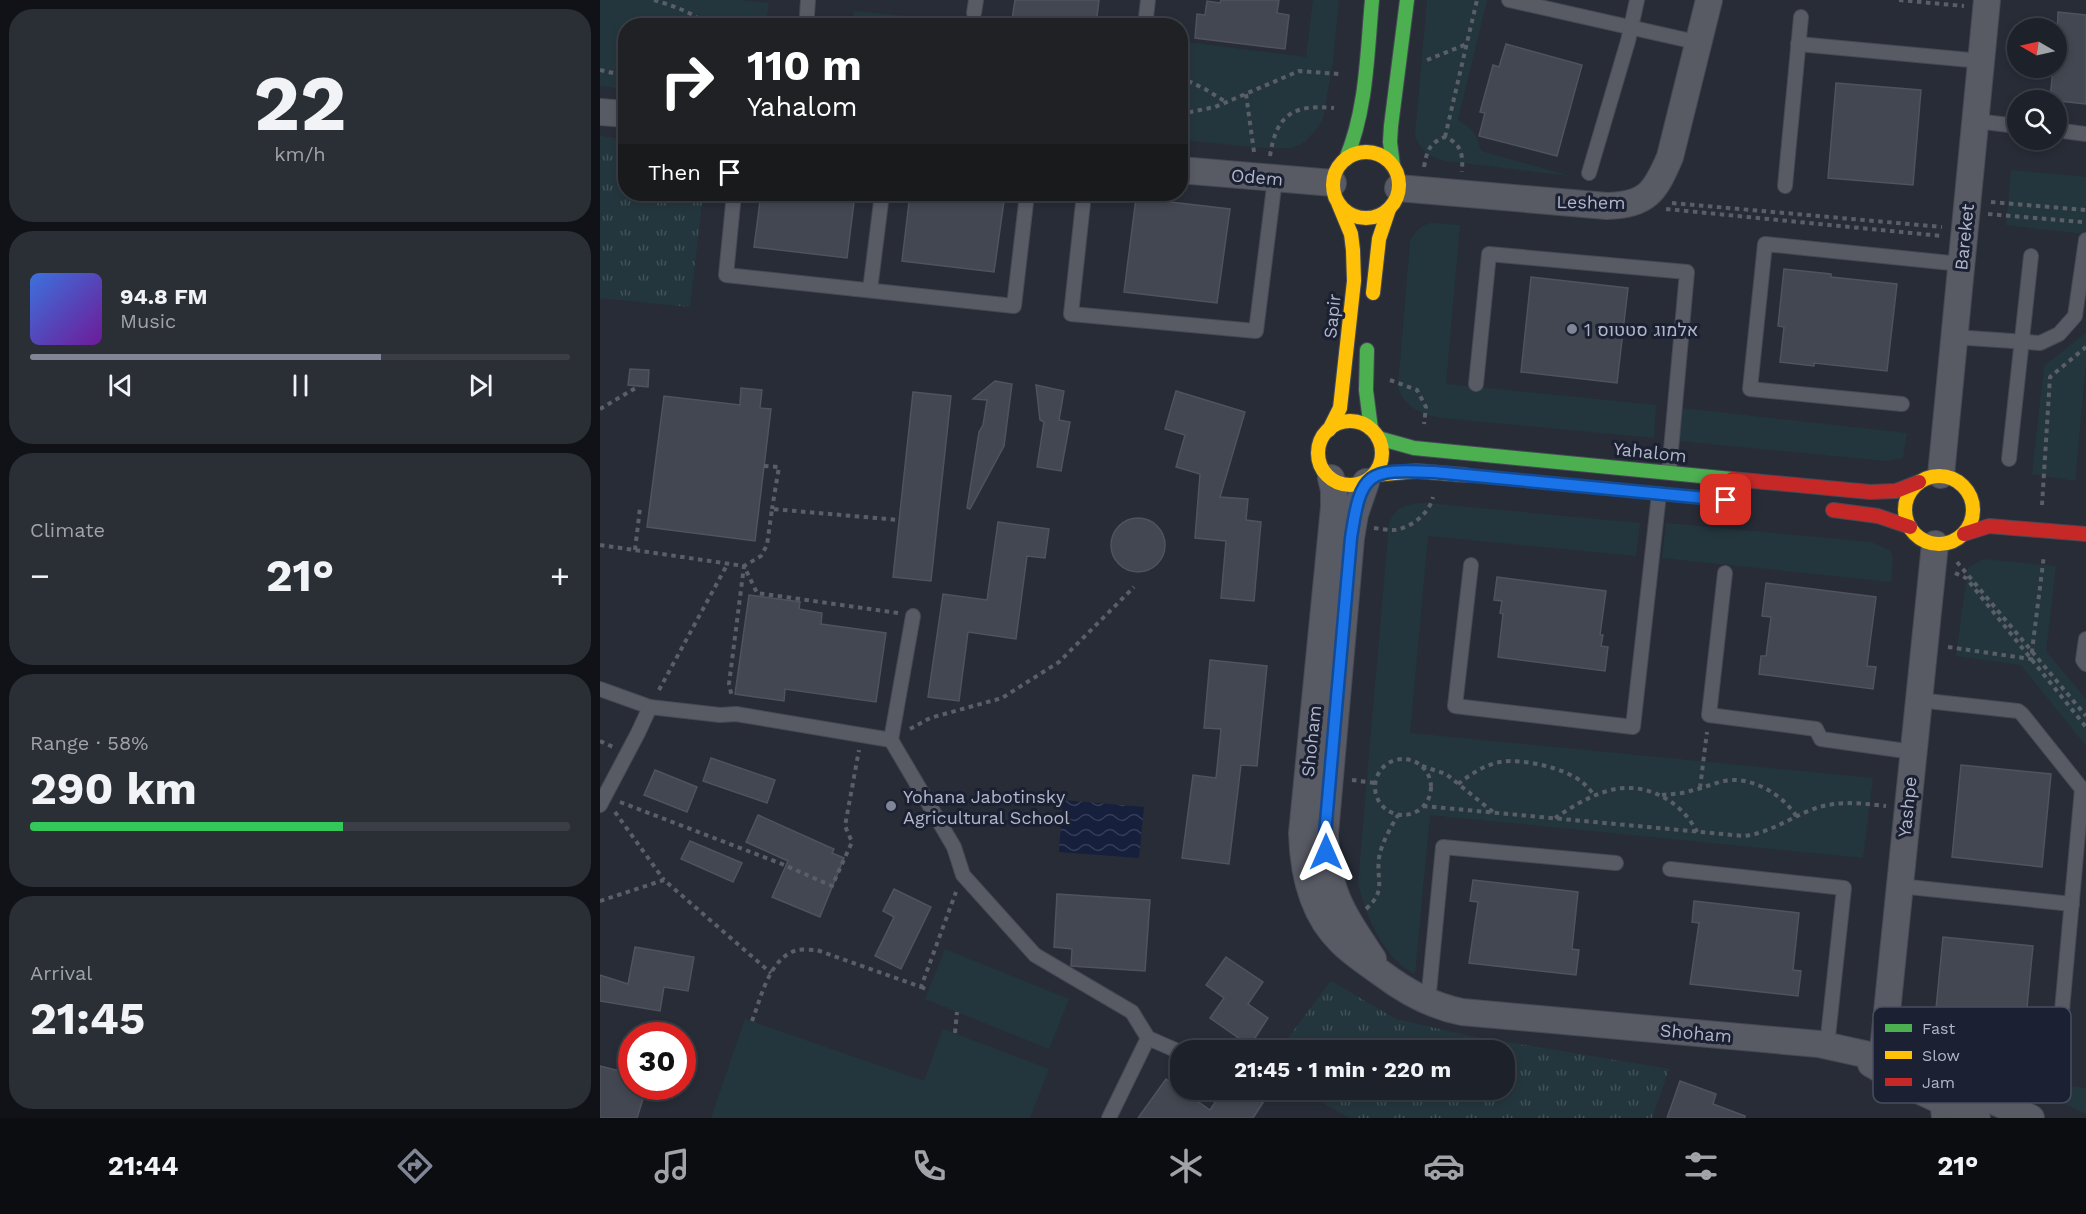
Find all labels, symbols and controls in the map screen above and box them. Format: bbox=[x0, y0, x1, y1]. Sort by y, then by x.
north arrow bbox=[2007, 18, 2067, 78]
map controls bbox=[2007, 18, 2067, 150]
text: 110 m bbox=[747, 41, 862, 90]
icon: right bbox=[648, 42, 726, 120]
text: 22 bbox=[254, 57, 346, 149]
button: search bbox=[2007, 90, 2067, 150]
text: Yahalom bbox=[747, 91, 858, 123]
text: km/h bbox=[274, 142, 326, 166]
icon: arrive bbox=[713, 156, 746, 189]
text: Then bbox=[648, 160, 701, 185]
street label: Odem bbox=[1230, 164, 1284, 190]
street label: Leshem bbox=[1556, 191, 1626, 213]
street label: Bareket bbox=[1950, 202, 1978, 271]
text: 94.8 FM bbox=[120, 284, 208, 309]
street label: Sapir bbox=[1319, 293, 1345, 339]
text: Music bbox=[120, 309, 176, 333]
place label: אלמוג סטטוס 1 bbox=[1584, 319, 1698, 340]
marker: אלמוג סטטוס 1 bbox=[1565, 322, 1579, 336]
icon: previous bbox=[104, 369, 137, 402]
icon: pause bbox=[284, 369, 317, 402]
icon: next bbox=[464, 369, 497, 402]
street label: Yahalom bbox=[1612, 438, 1688, 466]
pin bbox=[1700, 474, 1751, 525]
icon: arrive bbox=[1709, 483, 1742, 516]
text: Climate bbox=[30, 518, 105, 542]
text: 21° bbox=[266, 549, 334, 602]
text: − bbox=[30, 556, 50, 595]
text: + bbox=[550, 556, 570, 595]
street label: Shoham bbox=[1297, 704, 1325, 778]
text: Range · 58% bbox=[30, 731, 148, 755]
text: 290 km bbox=[30, 762, 197, 815]
street label: Yashpe bbox=[1893, 775, 1921, 839]
place label: Yohana Jabotinsky Agricultural School bbox=[903, 786, 1070, 828]
marker: Yohana Jabotinsky Agricultural School bbox=[884, 799, 898, 813]
position arrow bbox=[1294, 820, 1358, 884]
text: Arrival bbox=[30, 961, 92, 985]
text: 21:45 bbox=[30, 992, 145, 1045]
legend bbox=[1873, 1007, 2071, 1103]
street label: Shoham bbox=[1659, 1019, 1733, 1047]
text: Fast bbox=[1922, 1019, 1955, 1038]
speed limit sign: 30 bbox=[618, 1022, 696, 1100]
text: Slow bbox=[1922, 1046, 1960, 1065]
text: 21:45 · 1 min · 220 m bbox=[1234, 1057, 1451, 1082]
text: Jam bbox=[1922, 1073, 1955, 1092]
icon: directions bbox=[394, 1145, 436, 1187]
icon: music bbox=[651, 1145, 693, 1187]
icon: phone bbox=[908, 1145, 950, 1187]
icon: climate bbox=[1165, 1145, 1207, 1187]
icon: car bbox=[1423, 1145, 1465, 1187]
icon: filters bbox=[1680, 1145, 1722, 1187]
text: 21:44 bbox=[108, 1150, 178, 1182]
text: 21° bbox=[1937, 1150, 1978, 1182]

